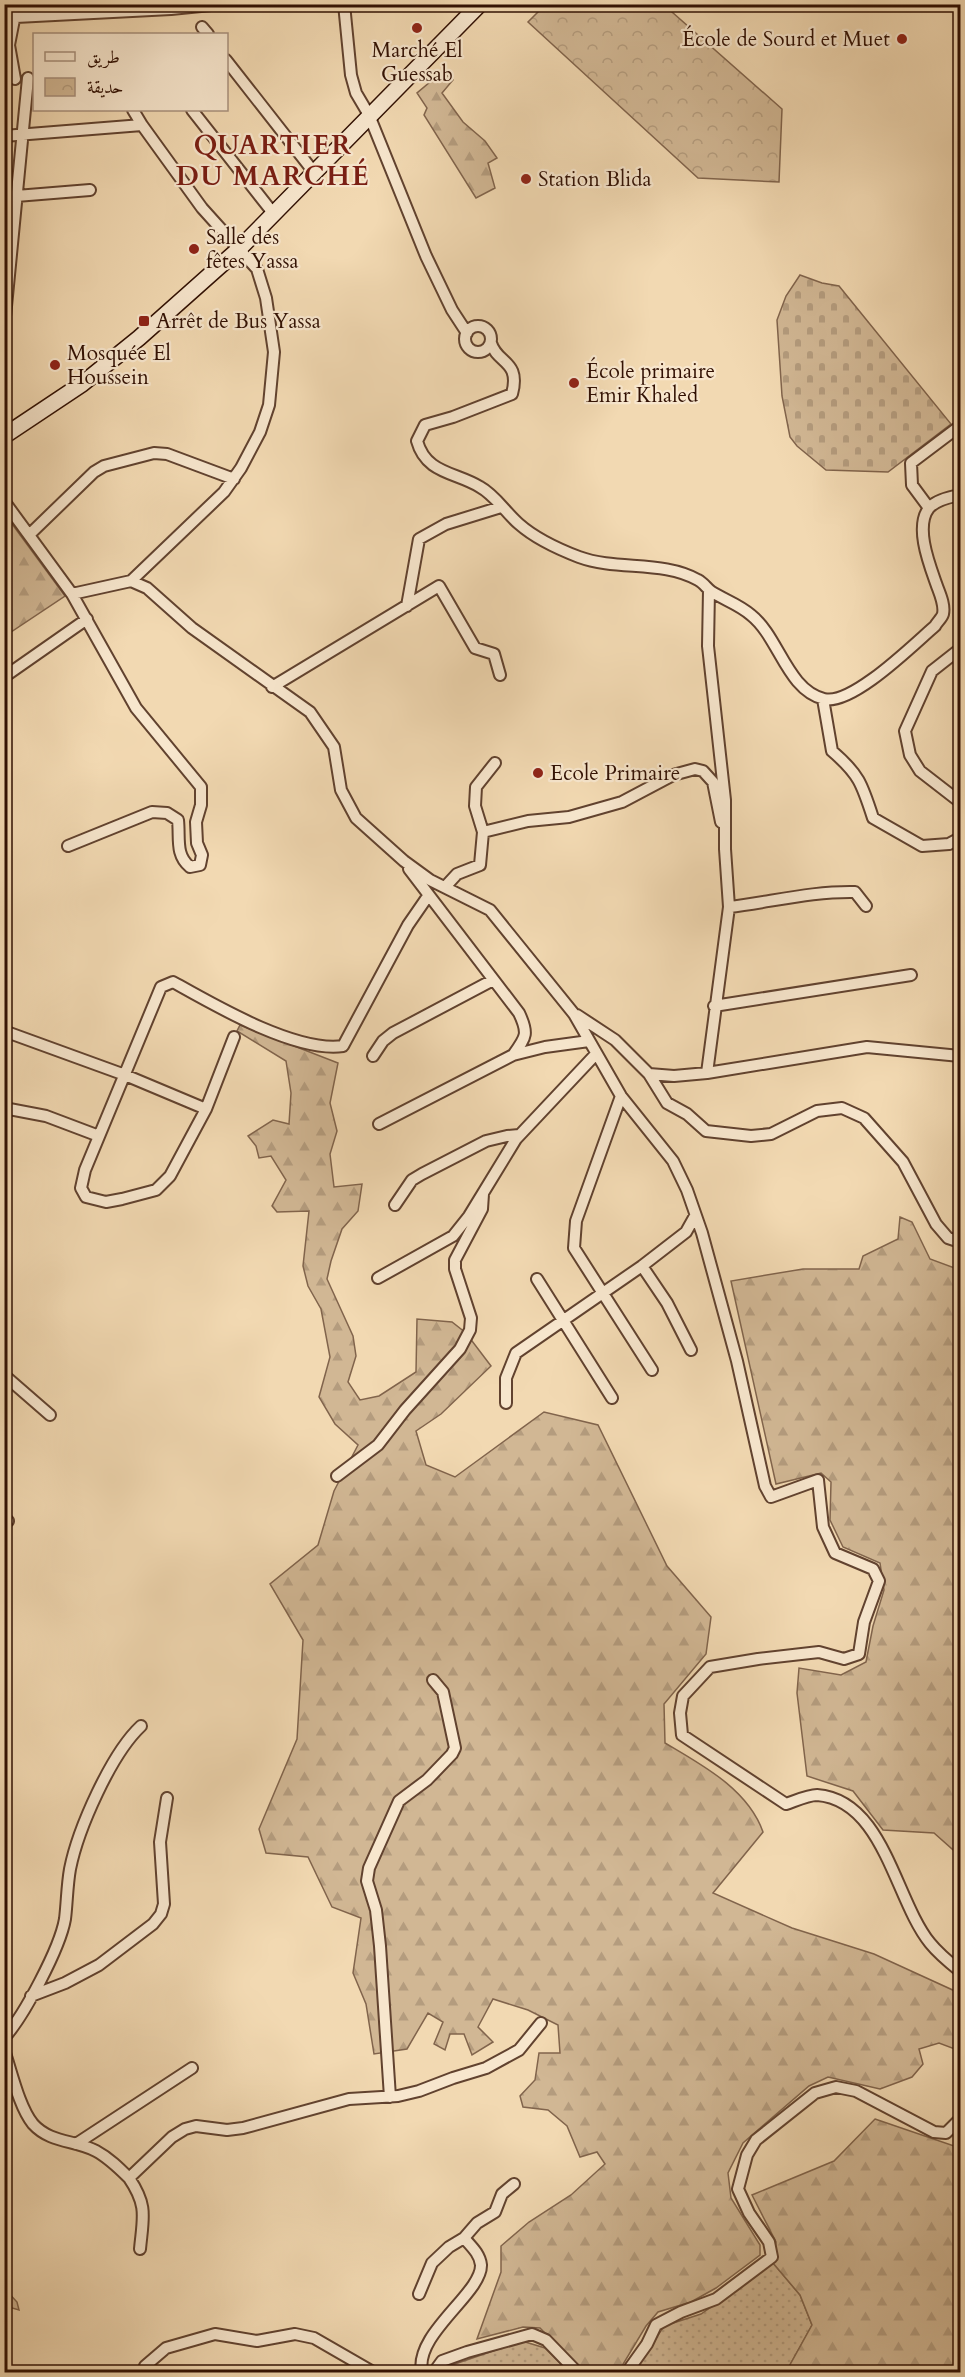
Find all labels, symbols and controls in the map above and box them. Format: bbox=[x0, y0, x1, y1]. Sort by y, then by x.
marker: Marché El Guessab bbox=[410, 21, 424, 35]
place label: École de Sourd et Muet bbox=[682, 25, 890, 54]
marker: École de Sourd et Muet bbox=[895, 32, 909, 46]
legend bbox=[33, 33, 228, 111]
place label: Marché El Guessab bbox=[371, 36, 463, 89]
text: طريق bbox=[87, 45, 120, 70]
text: حديقة bbox=[87, 75, 123, 100]
district label: QUARTIER DU MARCHÉ bbox=[176, 127, 370, 195]
place label: Station Blida bbox=[538, 165, 651, 194]
marker: Station Blida bbox=[519, 172, 533, 186]
place label: Salle des fêtes Yassa bbox=[206, 223, 299, 276]
marker: Salle des fêtes Yassa bbox=[187, 242, 201, 256]
place label: Arrêt de Bus Yassa bbox=[156, 307, 321, 336]
marker: Arrêt de Bus Yassa bbox=[137, 314, 151, 328]
place label: Mosquée El Houssein bbox=[67, 339, 171, 392]
place label: École primaire Emir Khaled bbox=[586, 357, 715, 410]
marker: Mosquée El Houssein bbox=[48, 358, 62, 372]
marker: École primaire Emir Khaled bbox=[567, 376, 581, 390]
place label: Ecole Primaire bbox=[550, 759, 680, 788]
marker: Ecole Primaire bbox=[531, 766, 545, 780]

